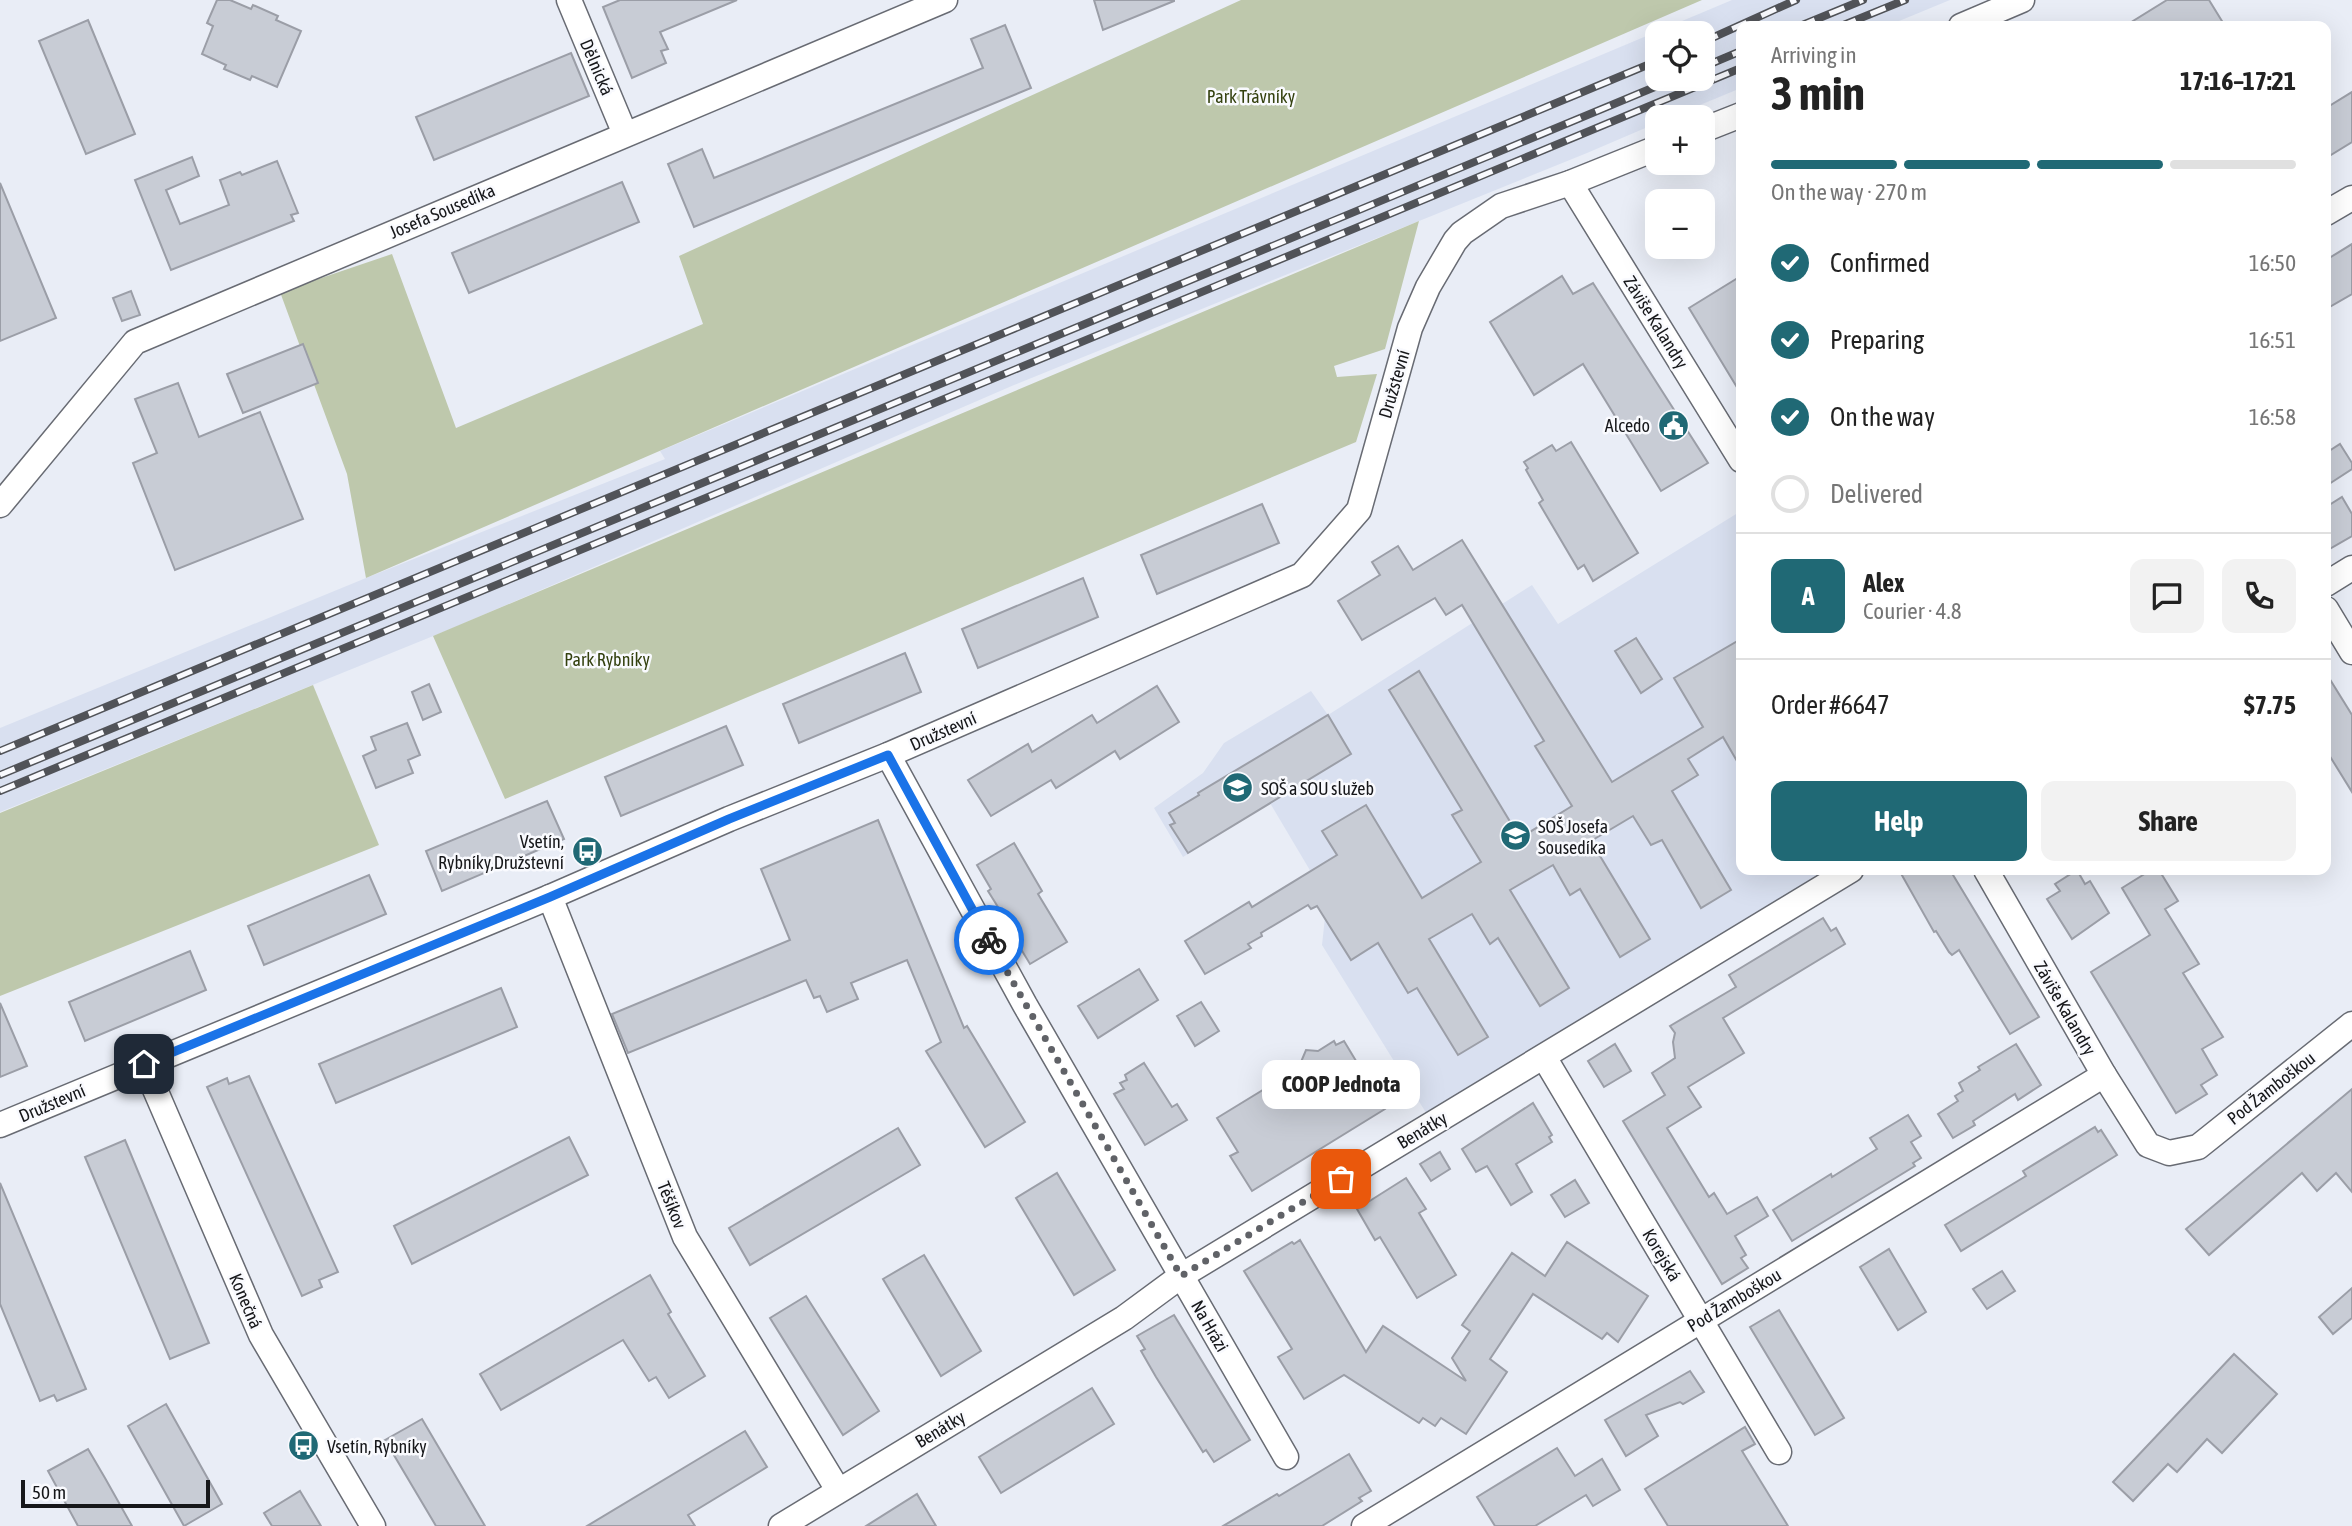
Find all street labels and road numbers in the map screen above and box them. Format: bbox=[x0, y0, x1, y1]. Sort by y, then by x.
street label: Dělnická bbox=[576, 36, 618, 98]
street label: Josefa Sousedíka bbox=[386, 179, 498, 243]
street label: Záviše Kalandry bbox=[1619, 272, 1693, 372]
street label: Družstevní bbox=[1374, 347, 1414, 421]
street label: Družstevní bbox=[907, 707, 979, 755]
street label: Záviše Kalandry bbox=[2030, 957, 2100, 1059]
street label: Pod Žamboškou bbox=[2223, 1047, 2319, 1129]
street label: Družstevní bbox=[16, 1080, 88, 1126]
street label: Benátky bbox=[1393, 1107, 1451, 1153]
street label: Těšíkov bbox=[653, 1178, 691, 1232]
street label: Korejská bbox=[1638, 1225, 1686, 1285]
street label: Pod Žamboškou bbox=[1683, 1264, 1785, 1336]
street label: Konečná bbox=[225, 1270, 267, 1332]
street label: Na Hrázi bbox=[1187, 1297, 1233, 1355]
street label: Benátky bbox=[911, 1406, 969, 1452]

